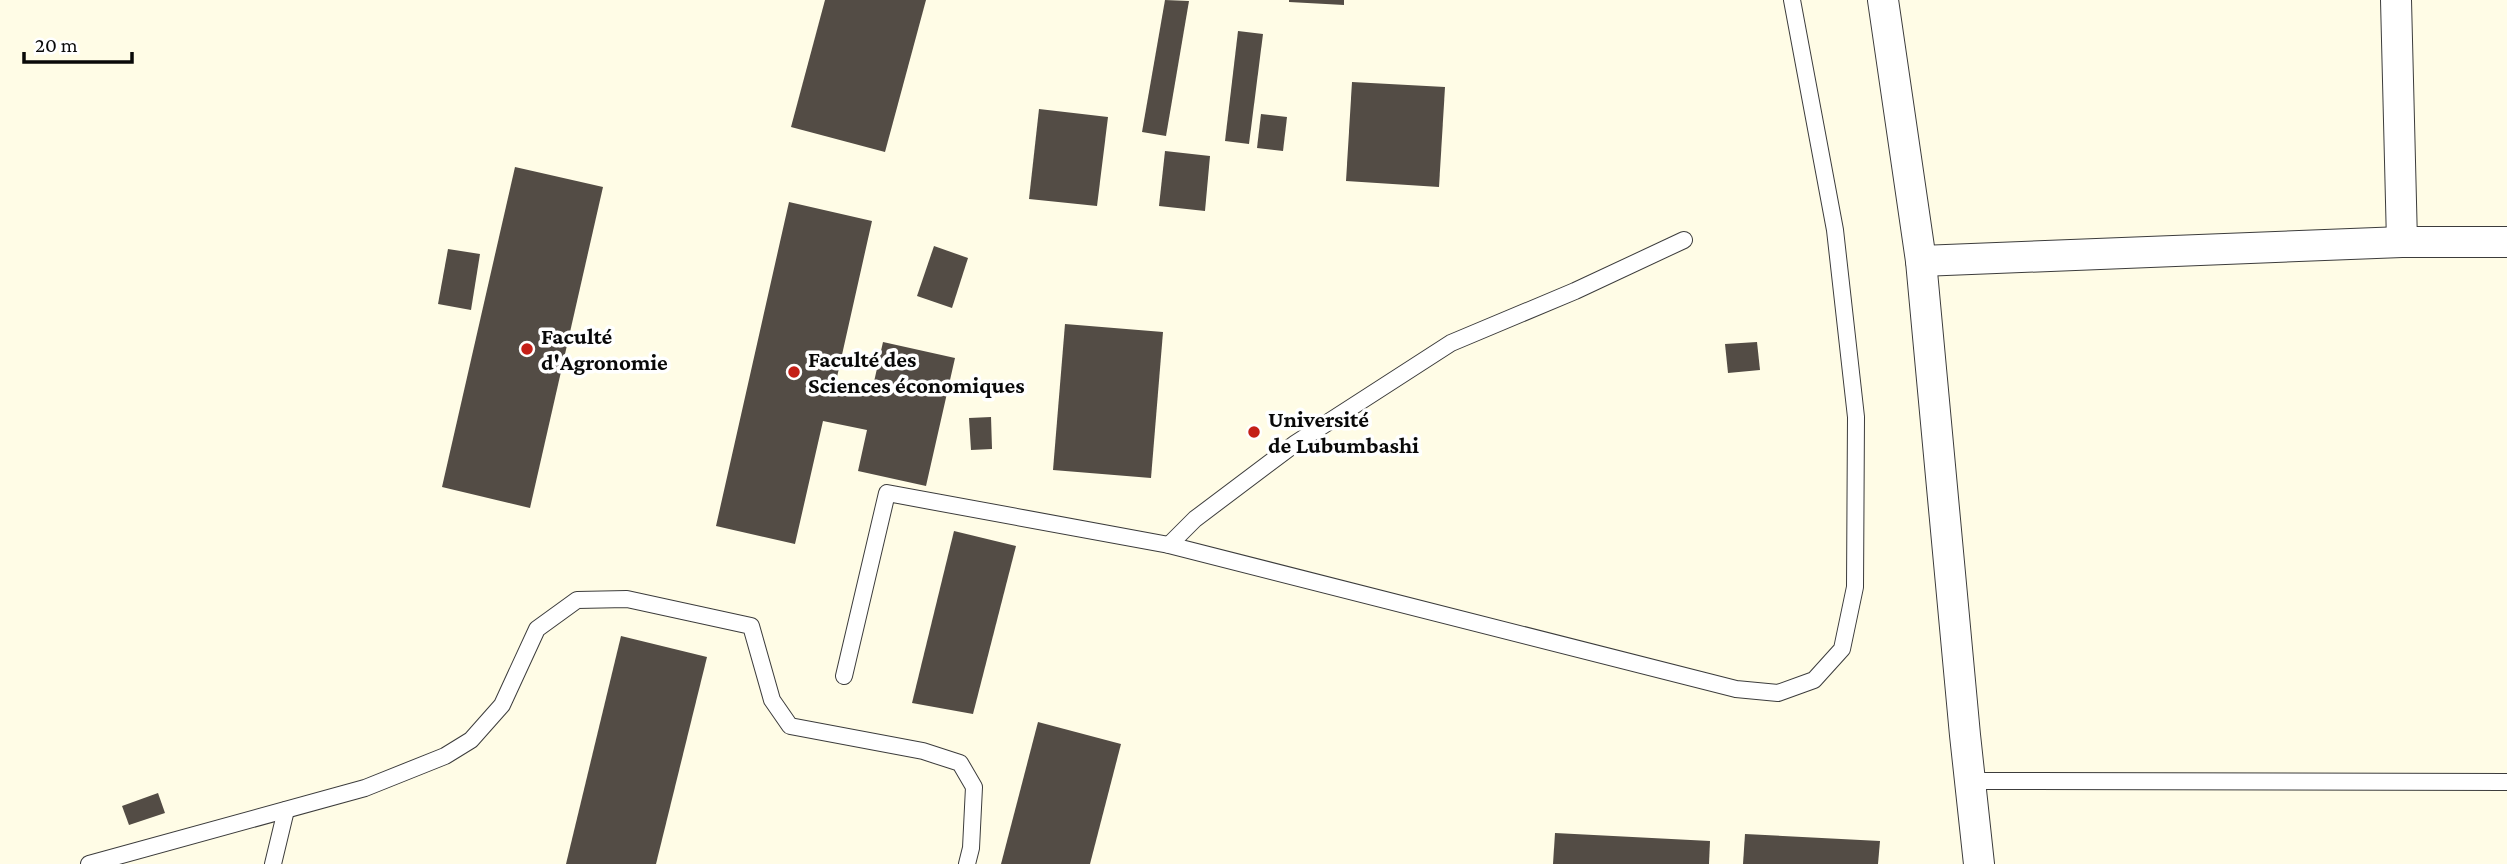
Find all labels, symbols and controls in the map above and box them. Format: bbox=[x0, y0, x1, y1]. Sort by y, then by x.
scale bar bbox=[24, 21, 133, 65]
text: 20 m bbox=[35, 33, 78, 57]
place label: Faculté d'Agronomie bbox=[541, 323, 668, 375]
marker: Faculté d'Agronomie bbox=[519, 341, 535, 357]
place label: Faculté des Sciences économiques bbox=[808, 346, 1025, 398]
marker: Faculté des Sciences économiques bbox=[786, 364, 802, 380]
place label: Université de Lubumbashi bbox=[1268, 406, 1419, 458]
marker: Université de Lubumbashi bbox=[1246, 424, 1262, 440]

